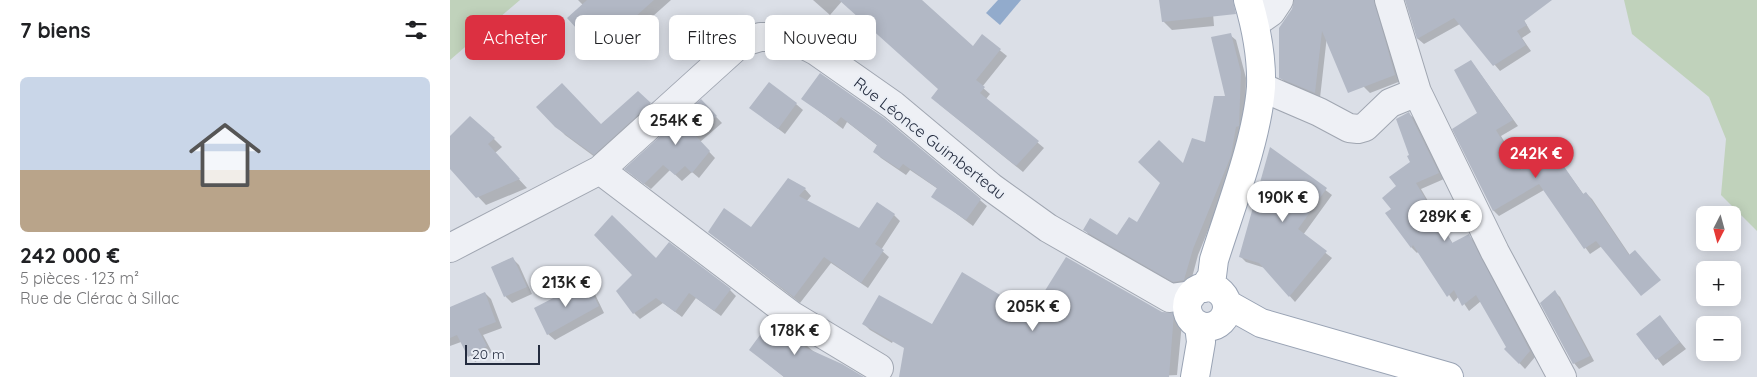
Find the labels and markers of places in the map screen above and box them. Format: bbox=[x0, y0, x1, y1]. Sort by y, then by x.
pin: 254K € bbox=[635, 104, 717, 146]
pin: 242K € bbox=[1495, 136, 1577, 179]
pin: 190K € bbox=[1242, 180, 1324, 223]
pin: 289K € bbox=[1404, 200, 1486, 242]
pin: 213K € bbox=[525, 266, 607, 308]
pin: 205K € bbox=[992, 290, 1074, 332]
pin: 178K € bbox=[754, 314, 836, 356]

